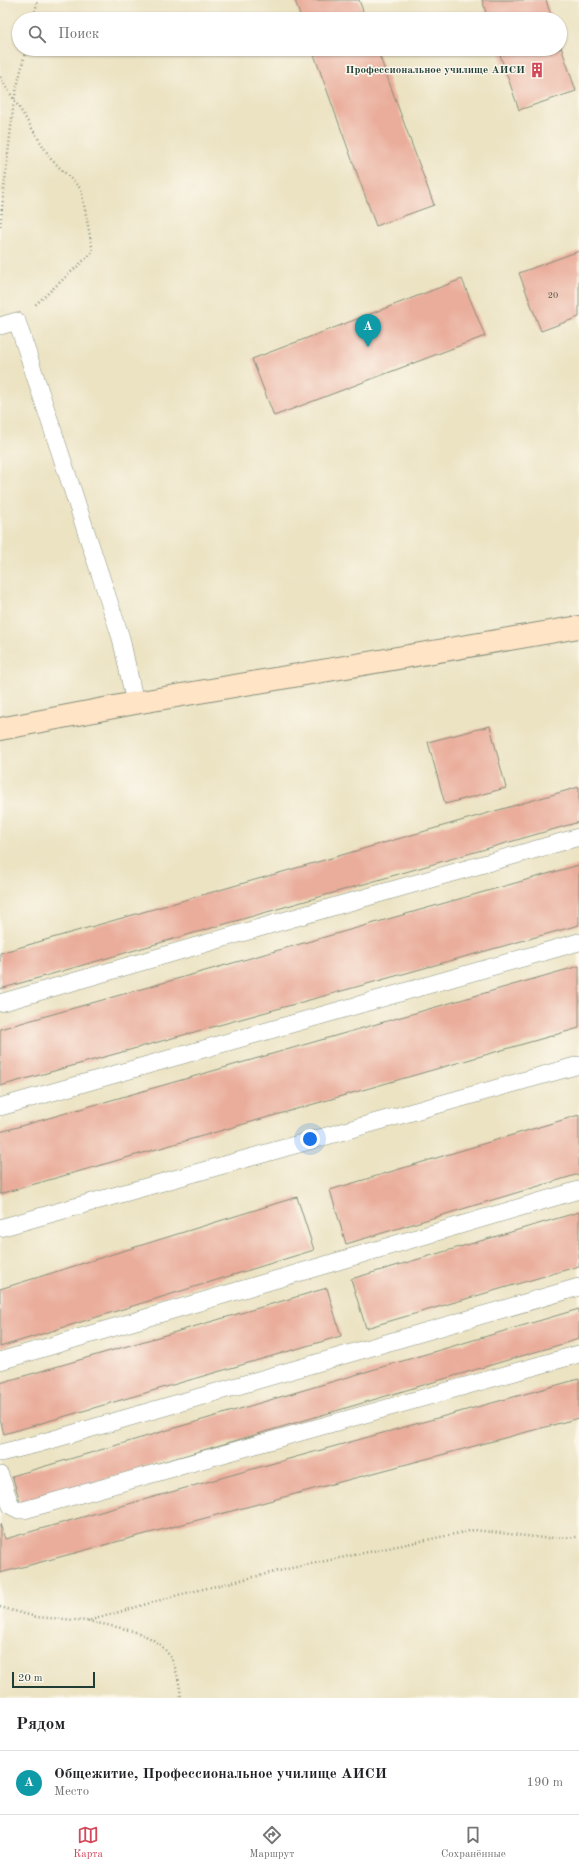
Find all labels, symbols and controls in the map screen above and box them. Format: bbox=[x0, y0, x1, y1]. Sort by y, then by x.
search box bbox=[12, 12, 567, 56]
icon: search bbox=[26, 23, 48, 45]
text: Поиск bbox=[58, 27, 99, 42]
building icon: Профессиональное училище АИСИ bbox=[528, 61, 546, 79]
place label: Профессиональное училище АИСИ bbox=[346, 65, 525, 76]
house number: 20 bbox=[548, 291, 558, 300]
pin: A bbox=[355, 314, 381, 347]
your location bbox=[300, 1129, 320, 1149]
scale bar bbox=[12, 1670, 95, 1689]
text: 20 m bbox=[18, 1673, 43, 1684]
text: Рядом bbox=[16, 1716, 65, 1733]
text: Общежитие, Профессиональное училище АИСИ bbox=[54, 1767, 387, 1782]
text: A bbox=[24, 1776, 34, 1789]
text: 190 m bbox=[526, 1776, 563, 1789]
text: Место bbox=[54, 1785, 89, 1798]
tab: Карта bbox=[73, 1824, 103, 1862]
tab: Маршрут bbox=[249, 1824, 295, 1862]
tab: Сохранённые bbox=[441, 1824, 506, 1862]

